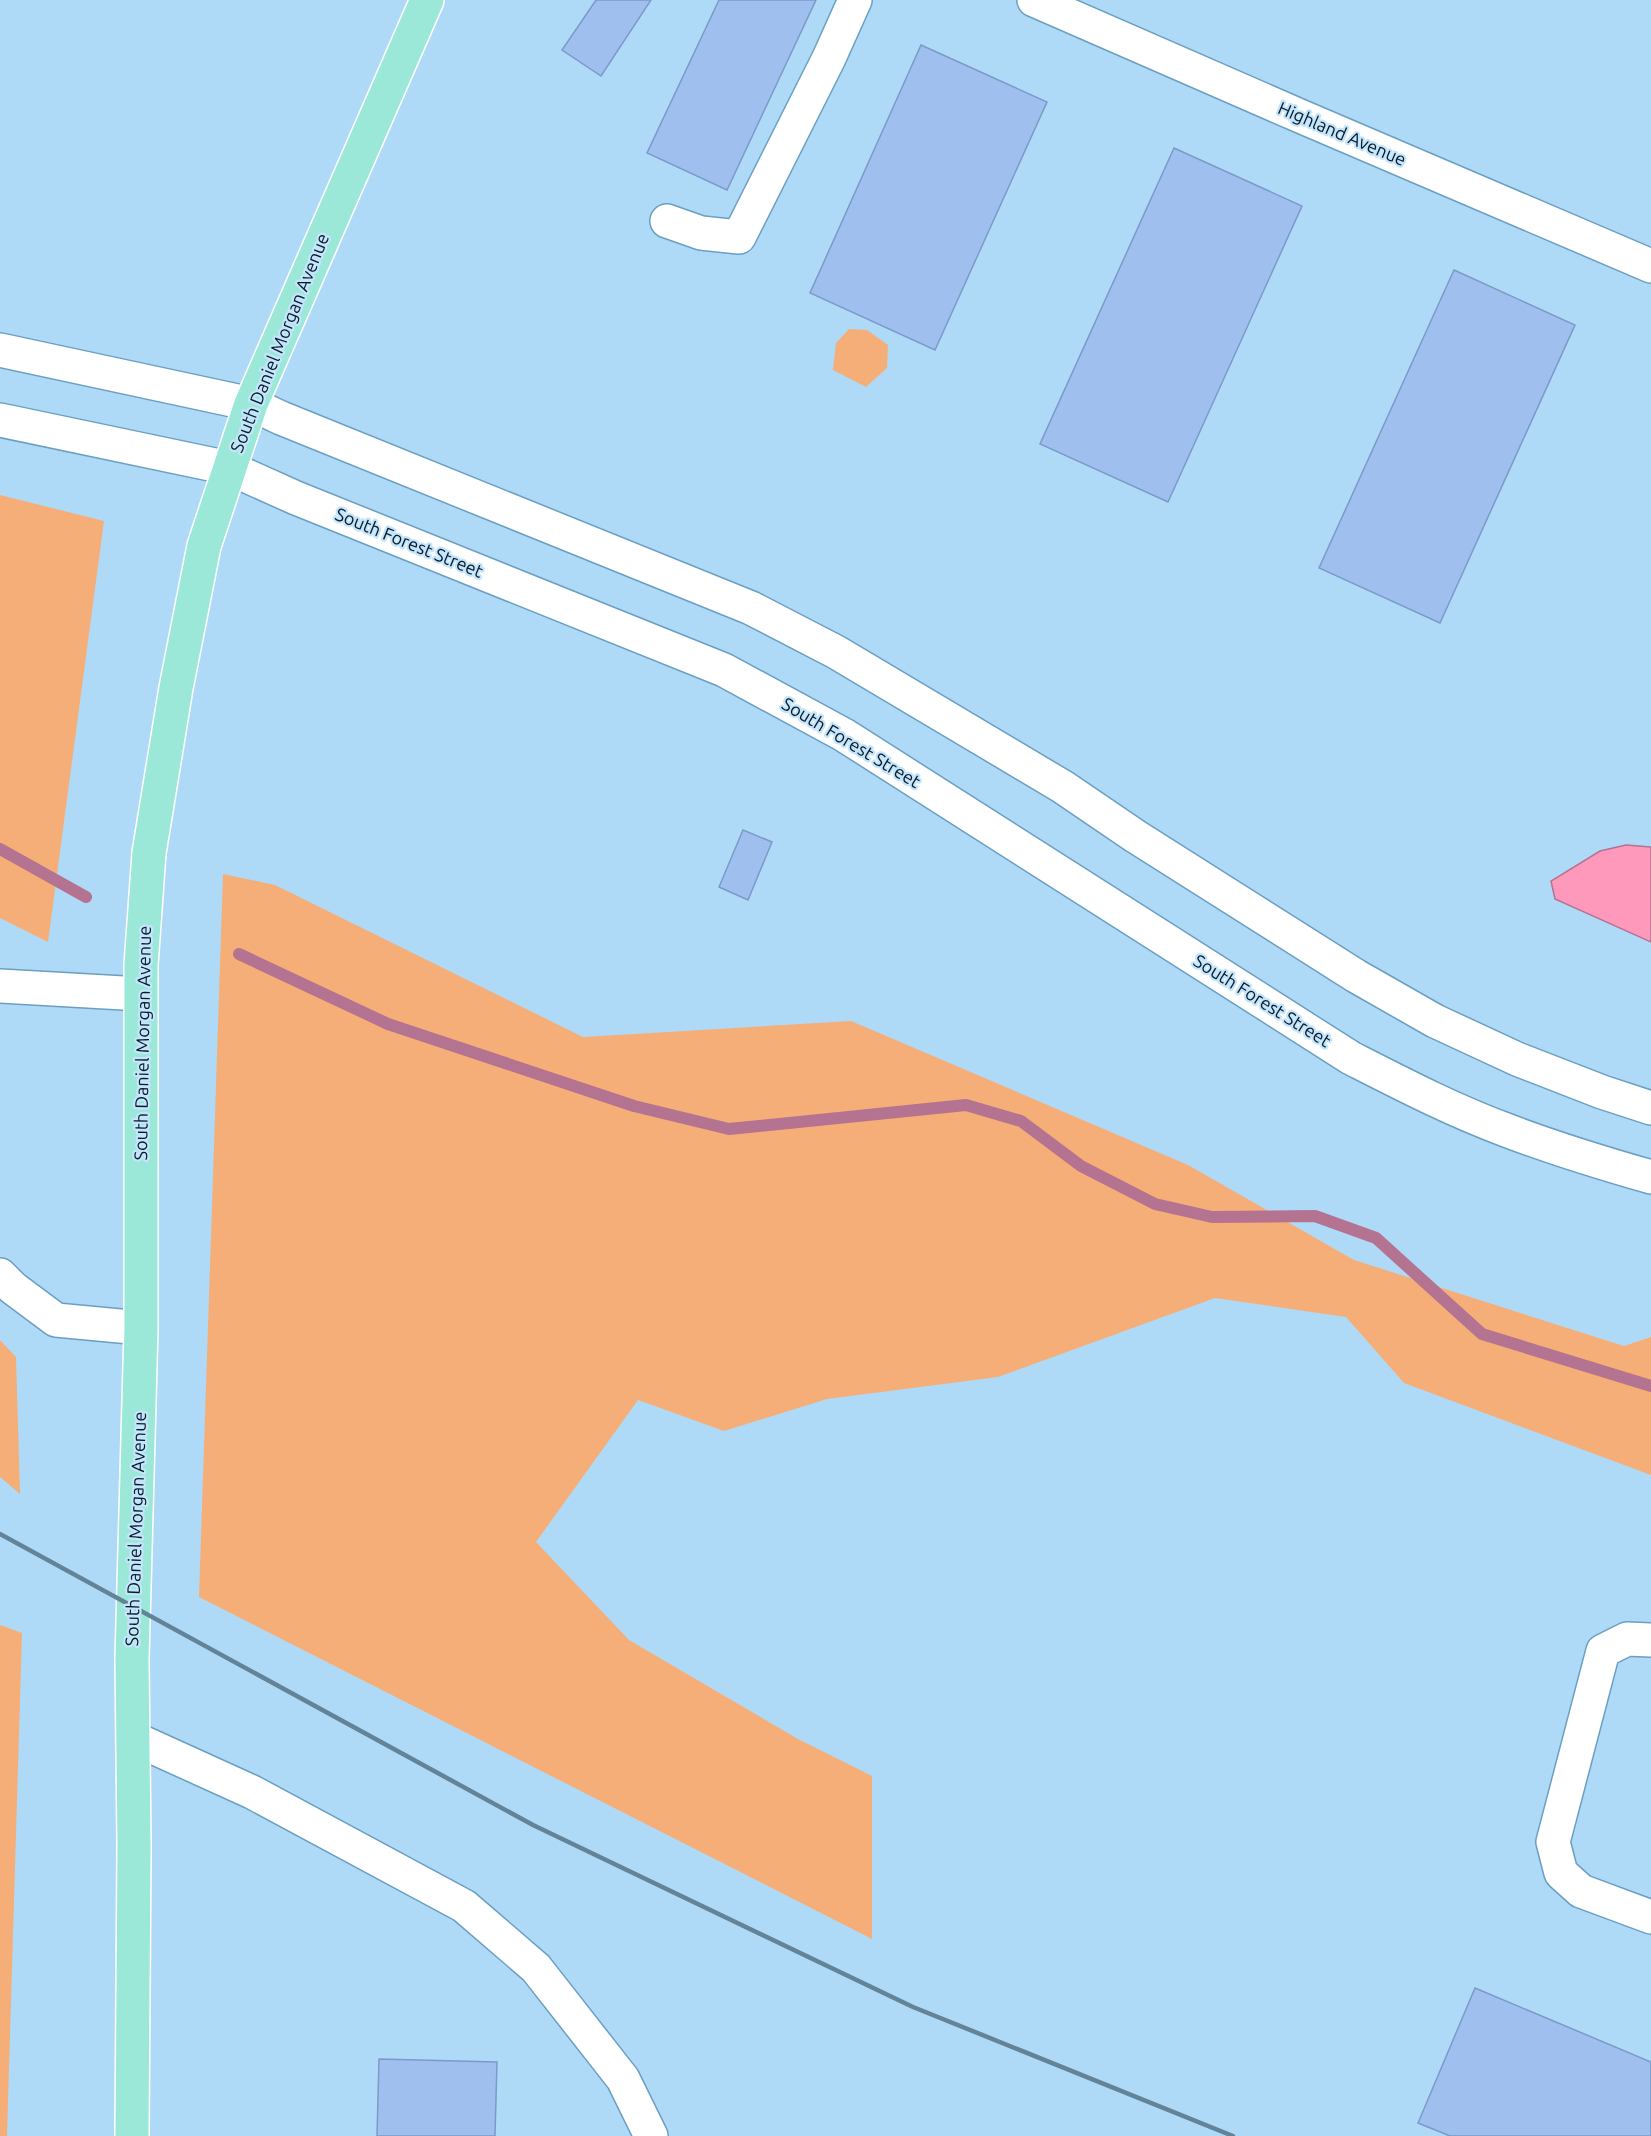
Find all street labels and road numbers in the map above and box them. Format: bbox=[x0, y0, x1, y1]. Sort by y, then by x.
street label: Highland Avenue bbox=[1275, 97, 1409, 169]
street label: South Daniel Morgan Avenue bbox=[226, 230, 332, 455]
street label: South Forest Street bbox=[333, 503, 486, 581]
street label: South Forest Street bbox=[779, 693, 924, 791]
street label: South Daniel Morgan Avenue bbox=[130, 925, 154, 1160]
street label: South Forest Street bbox=[1190, 950, 1335, 1050]
street label: South Daniel Morgan Avenue bbox=[121, 1411, 149, 1647]

